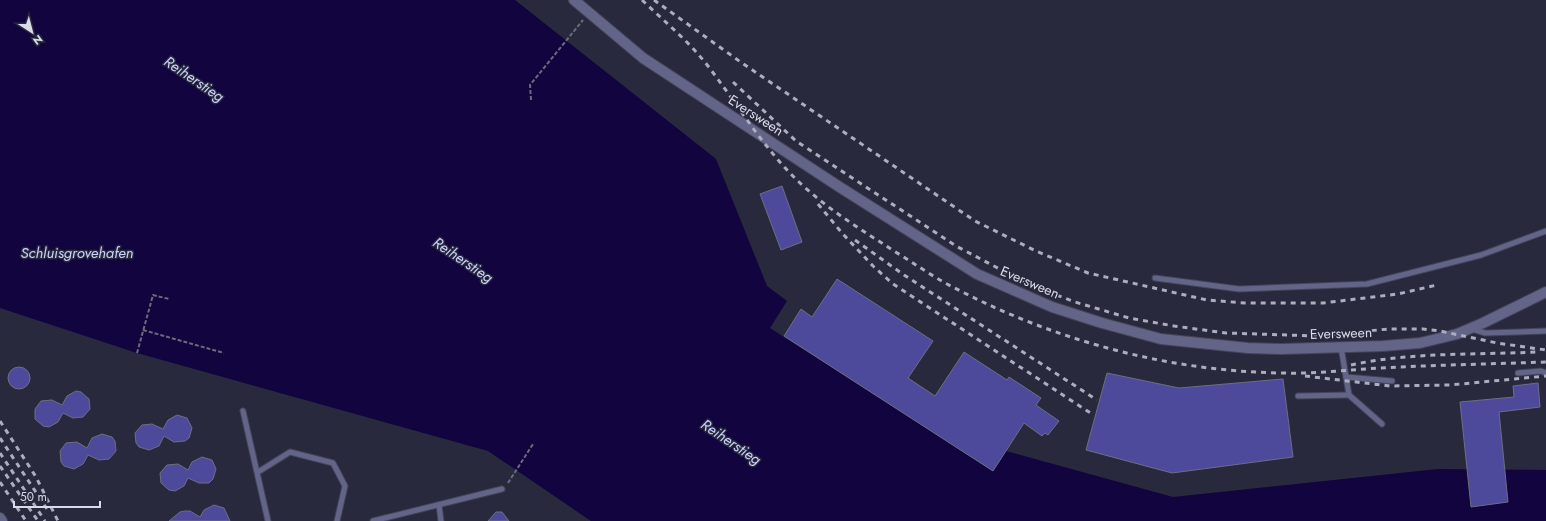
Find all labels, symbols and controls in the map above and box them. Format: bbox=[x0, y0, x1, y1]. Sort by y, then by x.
north arrow bbox=[12, 12, 52, 52]
text: N bbox=[30, 31, 46, 49]
water label: Reiherstieg bbox=[159, 51, 229, 108]
street label: Eversween bbox=[724, 90, 788, 140]
water label: Reiherstieg bbox=[428, 232, 498, 289]
water label: Schluisgrovehafen bbox=[21, 242, 133, 264]
street label: Eversween bbox=[997, 261, 1063, 303]
street label: Eversween bbox=[1310, 322, 1372, 344]
water label: Reiherstieg bbox=[696, 414, 766, 471]
scale bar bbox=[14, 483, 100, 509]
text: 50 m bbox=[20, 488, 47, 506]

